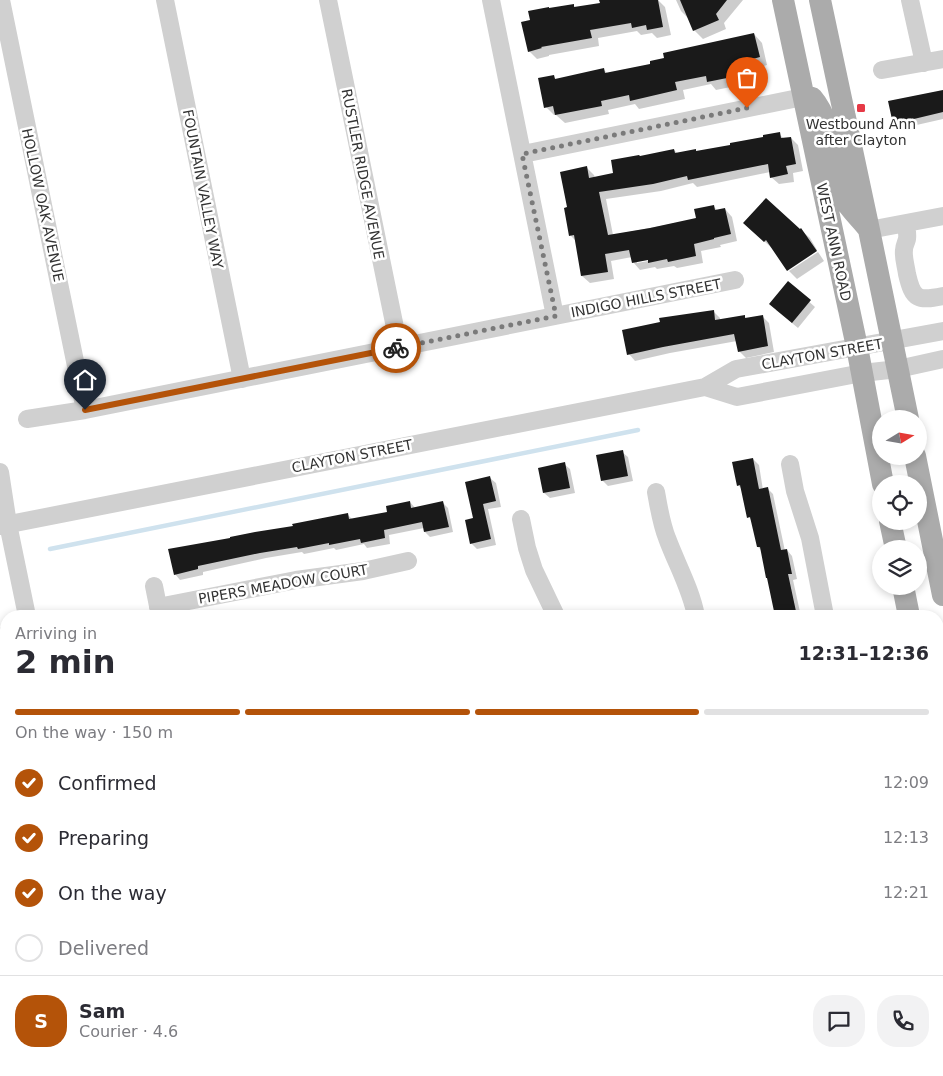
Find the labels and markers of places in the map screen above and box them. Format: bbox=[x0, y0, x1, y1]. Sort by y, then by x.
pin bbox=[726, 57, 768, 108]
marker: Westbound Ann after Clayton bbox=[855, 102, 867, 114]
place label: Westbound Ann after Clayton bbox=[806, 116, 916, 148]
pin bbox=[64, 359, 106, 410]

